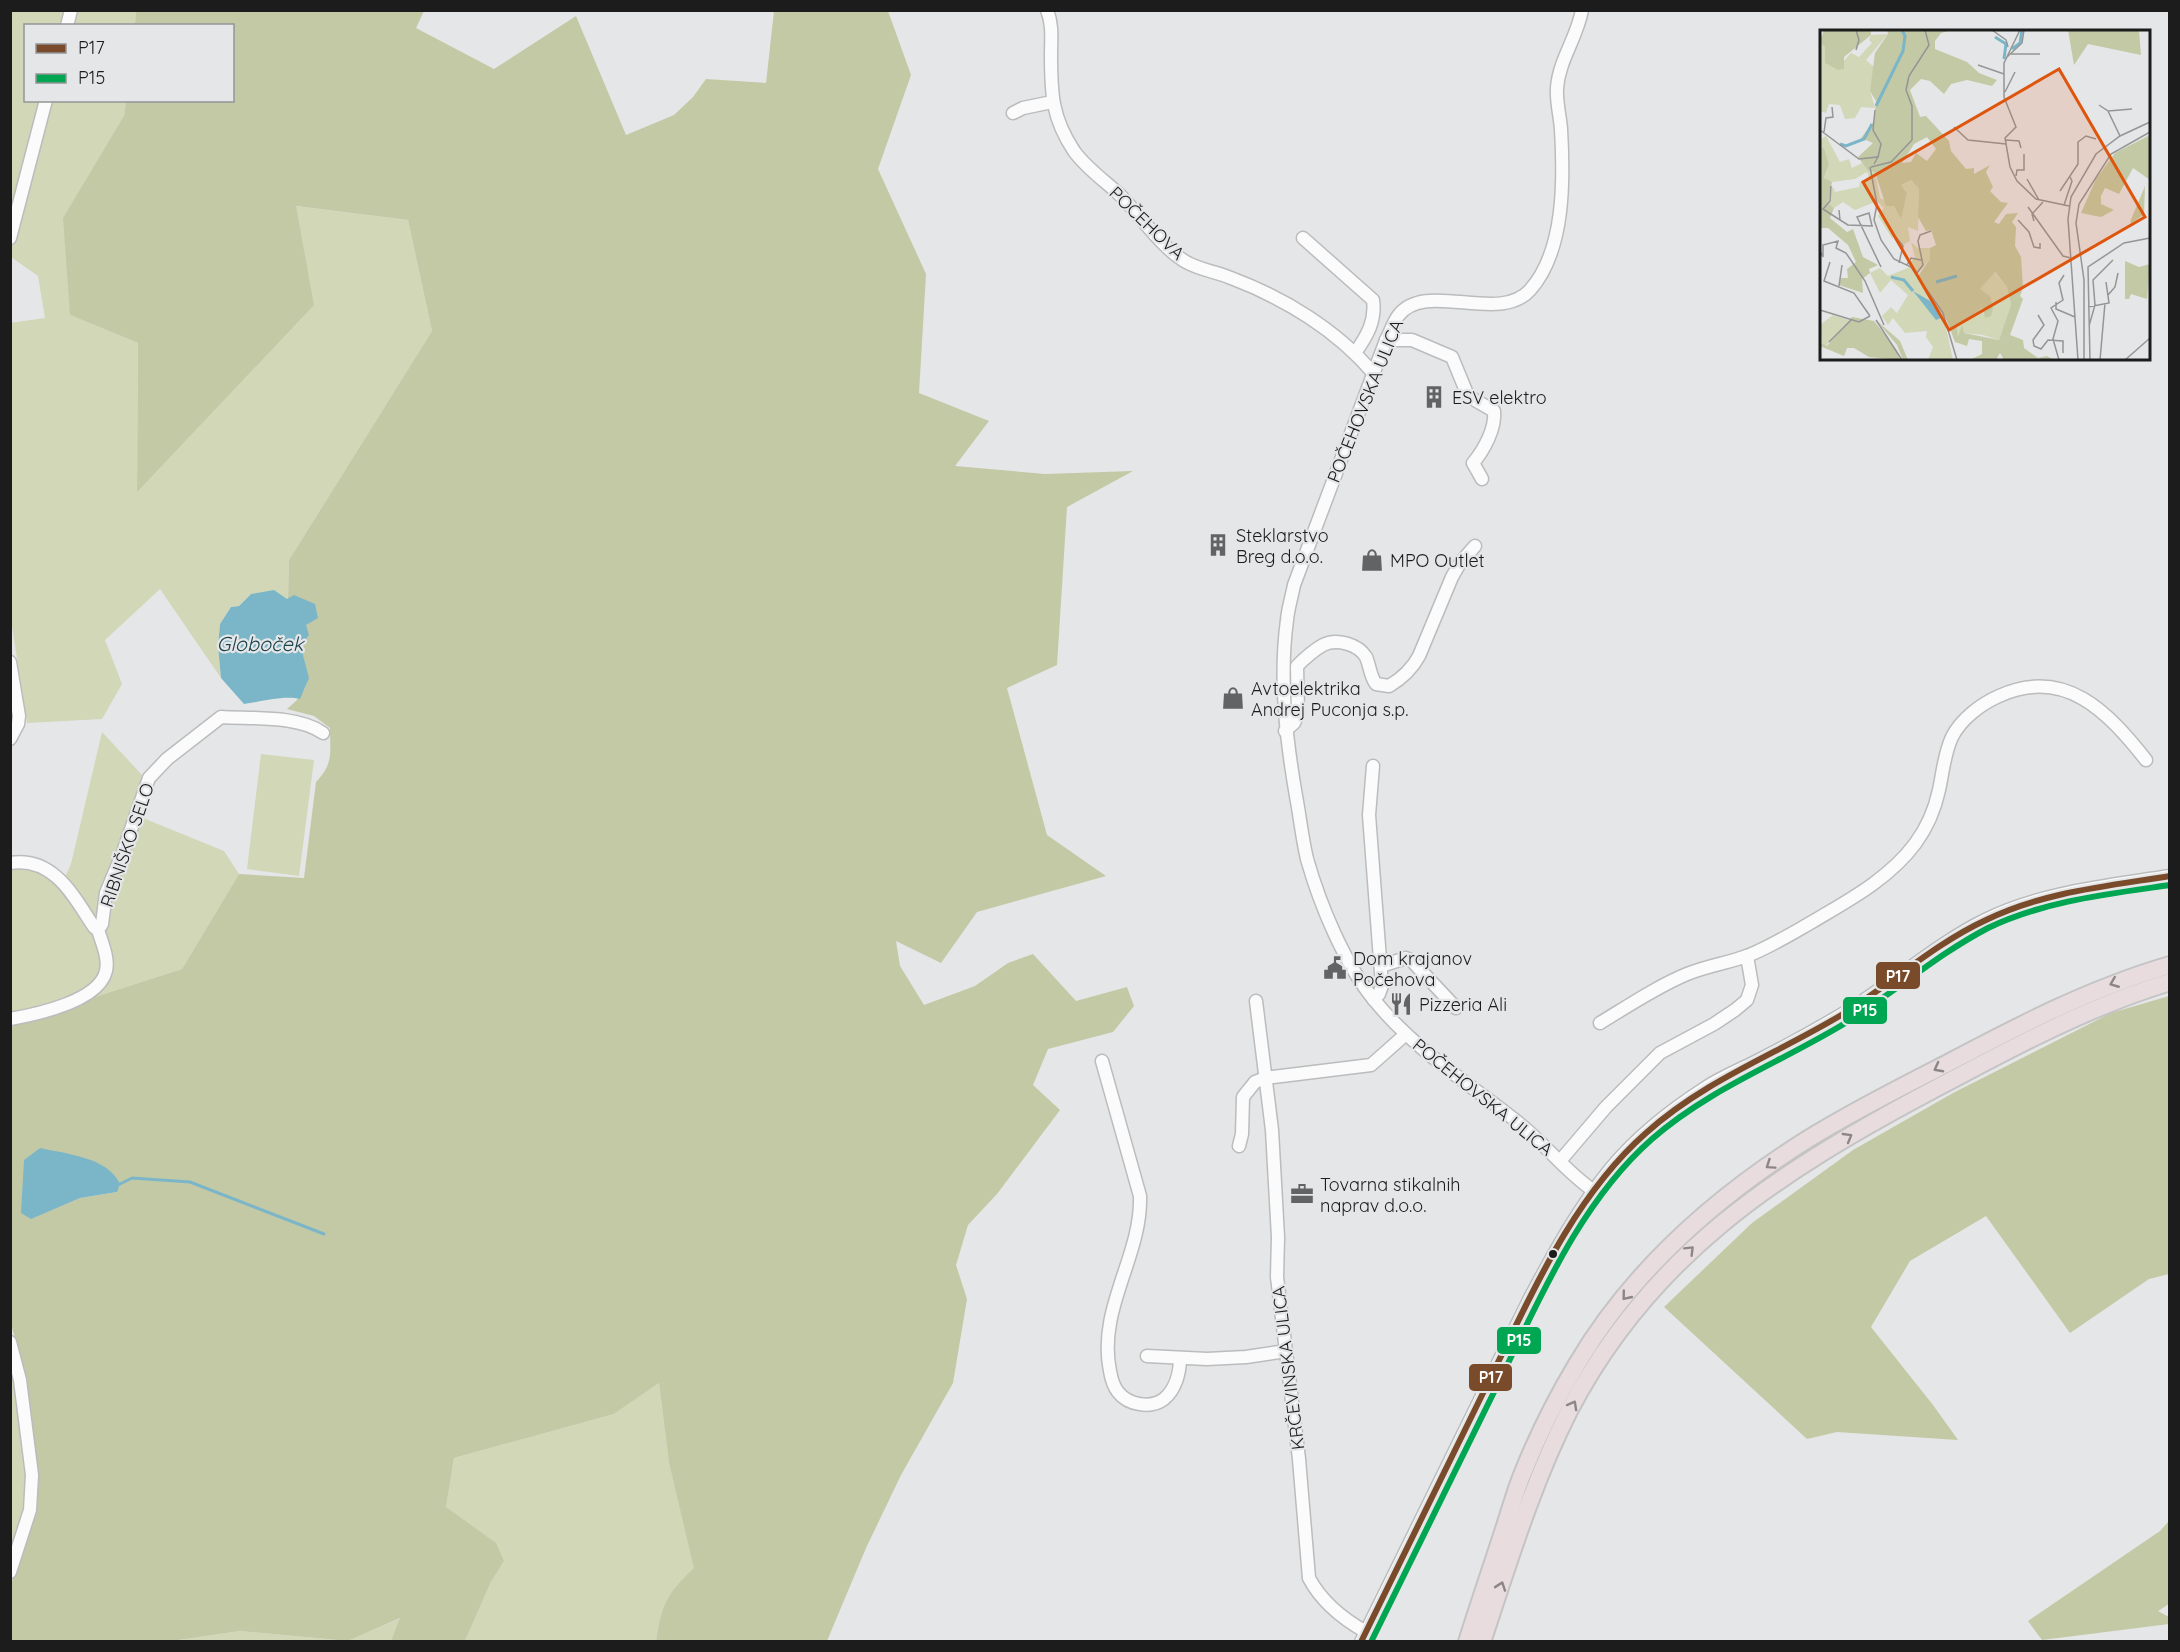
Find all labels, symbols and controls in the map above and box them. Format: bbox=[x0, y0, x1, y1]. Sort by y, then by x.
legend bbox=[24, 24, 234, 102]
inset map bbox=[1820, 30, 2150, 360]
text: P17 bbox=[78, 36, 105, 59]
text: P15 bbox=[78, 66, 105, 89]
street label: POČEHOVA bbox=[1104, 181, 1190, 265]
street label: POČEHOVSKA ULICA bbox=[1322, 316, 1408, 486]
building icon: ESV elektro bbox=[1421, 384, 1447, 410]
place label: ESV elektro bbox=[1452, 386, 1547, 409]
place label: Steklarstvo Breg d.o.o. bbox=[1236, 524, 1329, 568]
building icon: Steklarstvo Breg d.o.o. bbox=[1205, 532, 1231, 558]
shop icon: MPO Outlet bbox=[1359, 547, 1385, 573]
place label: MPO Outlet bbox=[1390, 549, 1485, 572]
water label: Globoček bbox=[217, 631, 306, 656]
place label: Avtoelektrika Andrej Puconja s.p. bbox=[1251, 677, 1408, 721]
shop icon: Avtoelektrika Andrej Puconja s.p. bbox=[1220, 685, 1246, 711]
street label: RIBNIŠKO SELO bbox=[95, 780, 159, 910]
place label: Dom krajanov Počehova bbox=[1353, 947, 1472, 991]
public building icon: Dom krajanov Počehova bbox=[1322, 955, 1348, 981]
line badge: P17 bbox=[1875, 961, 1921, 990]
text: P17 bbox=[1886, 966, 1911, 986]
one-way arrow bbox=[2109, 976, 2120, 989]
restaurant icon: Pizzeria Ali bbox=[1388, 991, 1414, 1017]
place label: Pizzeria Ali bbox=[1419, 993, 1507, 1016]
line badge: P15 bbox=[1842, 996, 1888, 1025]
text: P15 bbox=[1852, 1000, 1878, 1020]
street label: POČEHOVSKA ULICA bbox=[1408, 1033, 1558, 1161]
one-way arrow bbox=[1934, 1061, 1945, 1072]
one-way arrow bbox=[1842, 1133, 1852, 1145]
one-way arrow bbox=[1765, 1158, 1776, 1169]
place label: Tovarna stikalnih naprav d.o.o. bbox=[1320, 1173, 1461, 1217]
office icon: Tovarna stikalnih naprav d.o.o. bbox=[1289, 1181, 1315, 1207]
one-way arrow bbox=[1683, 1247, 1694, 1257]
unlabelled marker bbox=[1547, 1248, 1559, 1260]
street label: KRČEVINSKA ULICA bbox=[1266, 1284, 1309, 1451]
one-way arrow bbox=[1622, 1289, 1633, 1300]
line badge: P15 bbox=[1496, 1326, 1542, 1355]
text: P15 bbox=[1506, 1330, 1532, 1350]
line badge: P17 bbox=[1468, 1363, 1513, 1392]
text: P17 bbox=[1479, 1367, 1504, 1387]
one-way arrow bbox=[1566, 1401, 1577, 1411]
one-way arrow bbox=[1493, 1581, 1506, 1592]

